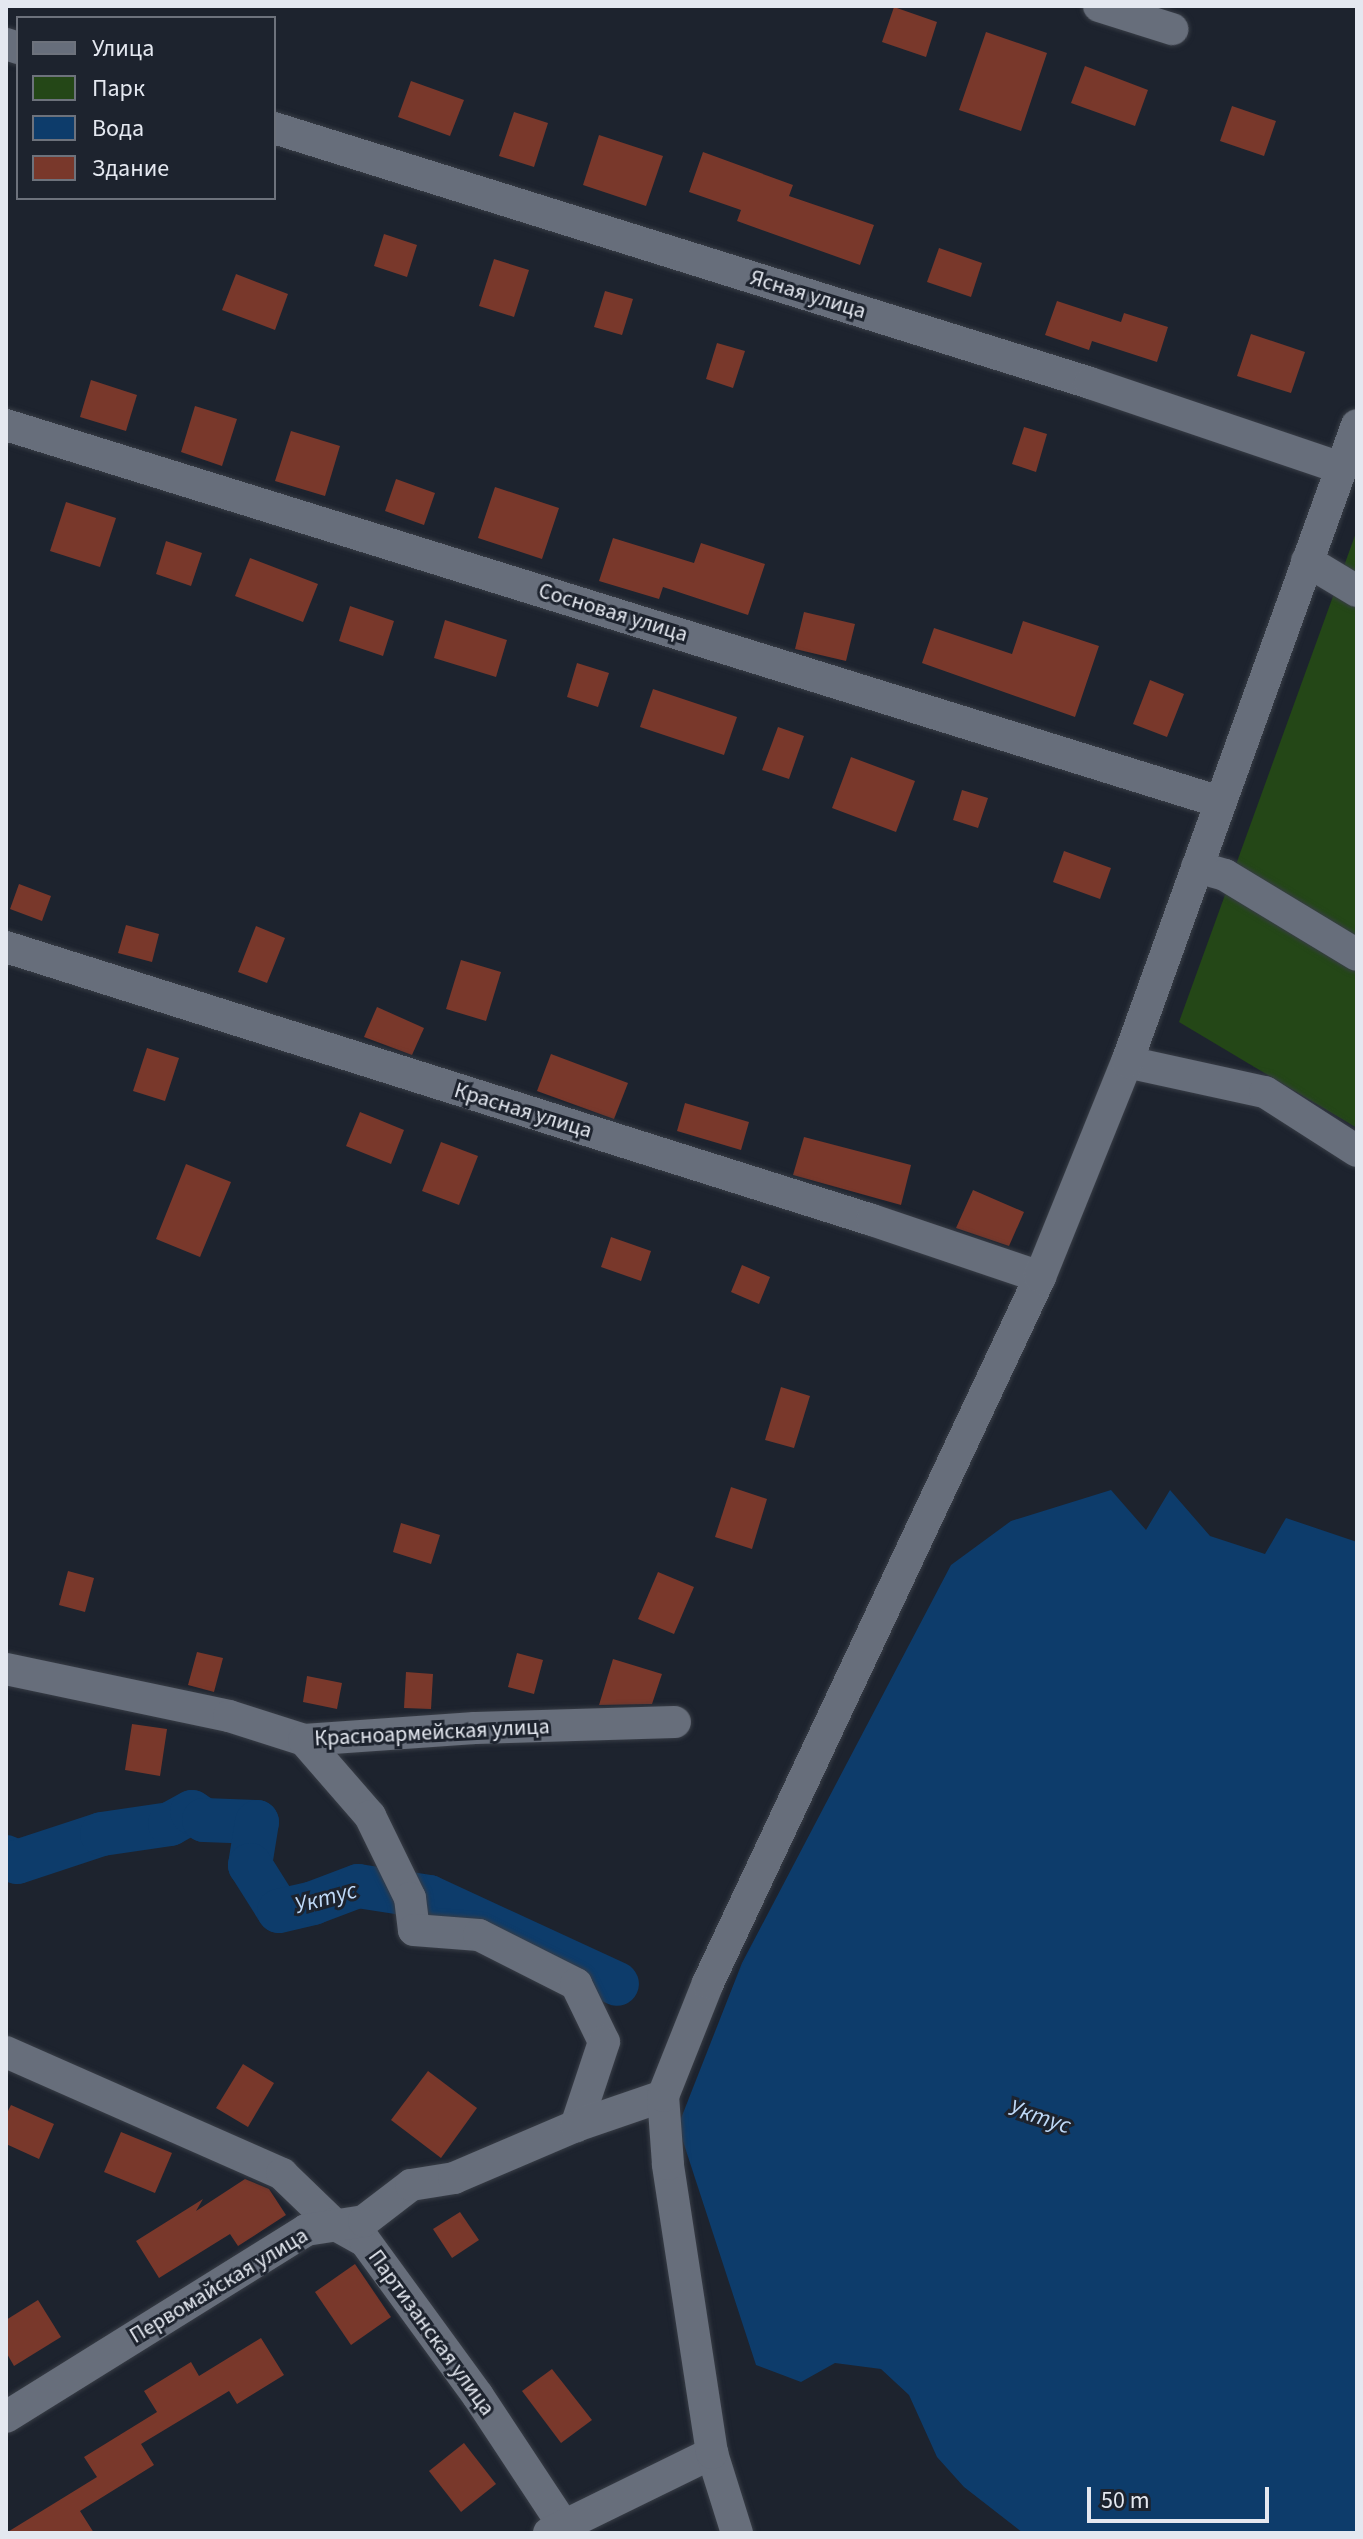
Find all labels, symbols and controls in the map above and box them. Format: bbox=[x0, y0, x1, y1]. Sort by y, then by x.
legend bbox=[16, 16, 276, 200]
text: Улица bbox=[92, 31, 154, 66]
text: Парк bbox=[92, 71, 145, 106]
text: Вода bbox=[92, 111, 144, 146]
text: Здание bbox=[92, 151, 169, 186]
street label: Ясная улица bbox=[747, 265, 869, 325]
street label: Сосновая улица bbox=[535, 578, 691, 648]
street label: Красная улица bbox=[451, 1078, 595, 1144]
street label: Красноармейская улица bbox=[314, 1714, 550, 1752]
water label: Уктус bbox=[292, 1876, 360, 1920]
water label: Уктус bbox=[1005, 2094, 1075, 2140]
street label: Первомайская улица bbox=[125, 2222, 313, 2350]
street label: Партизанская улица bbox=[362, 2245, 500, 2421]
scale bar bbox=[1091, 2471, 1273, 2521]
text: 50 m bbox=[1101, 2483, 1150, 2518]

